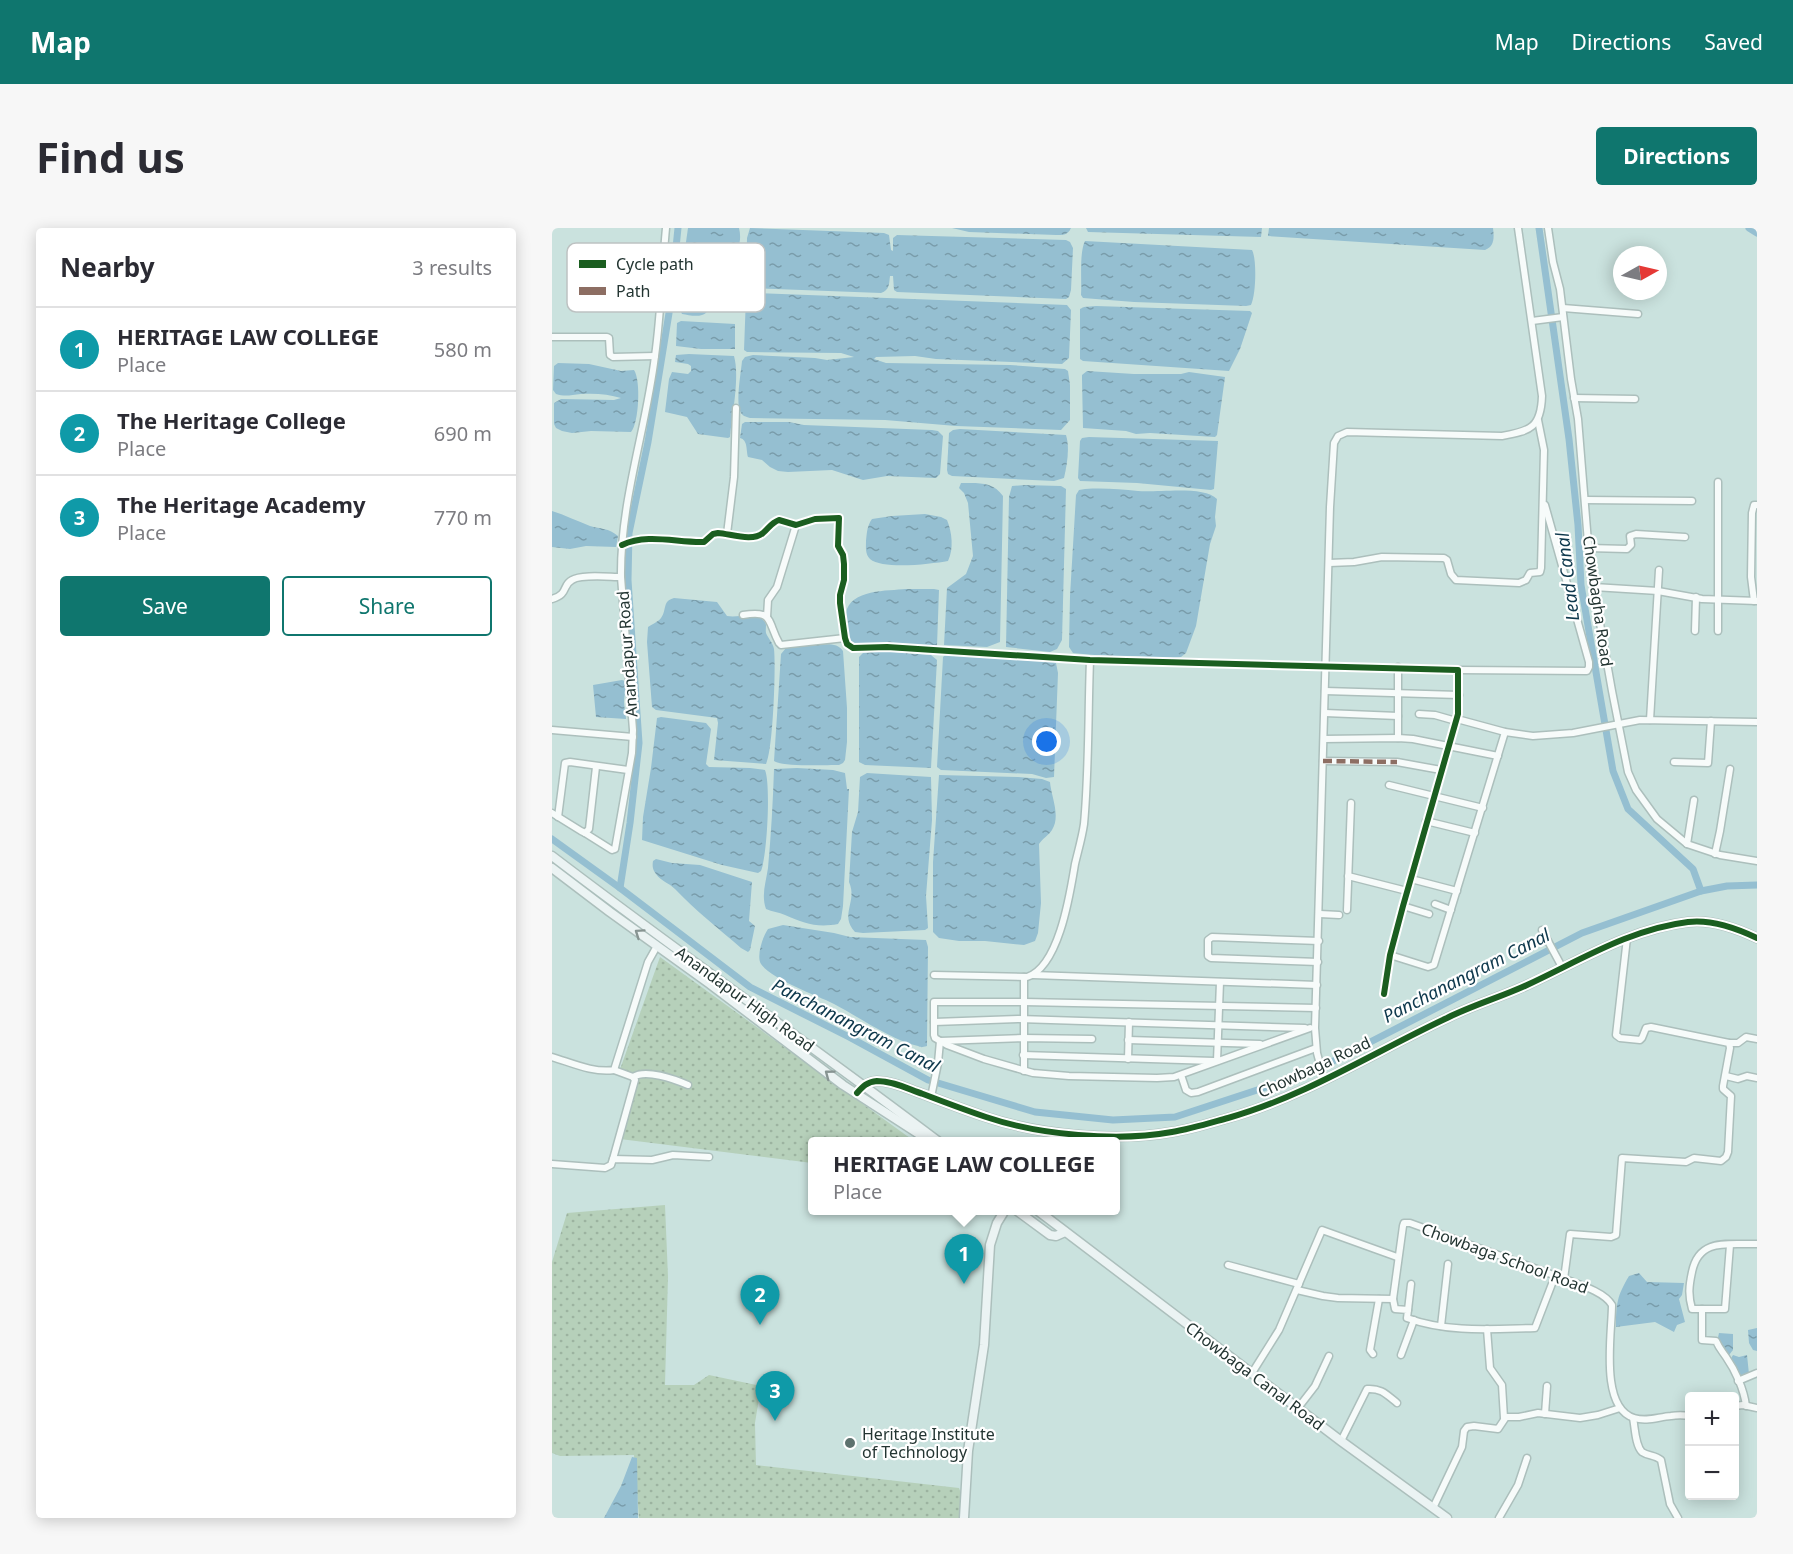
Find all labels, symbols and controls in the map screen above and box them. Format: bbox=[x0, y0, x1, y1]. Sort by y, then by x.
text: Map bbox=[30, 23, 91, 61]
text: Map bbox=[1495, 28, 1539, 56]
text: Directions bbox=[1572, 28, 1671, 56]
text: Saved bbox=[1704, 28, 1763, 56]
button: Directions bbox=[1596, 127, 1757, 185]
text: Find us bbox=[36, 128, 185, 185]
legend bbox=[567, 243, 765, 312]
north arrow bbox=[1613, 246, 1667, 300]
text: Nearby bbox=[60, 249, 155, 285]
text: Cycle path bbox=[616, 253, 694, 275]
text: 3 results bbox=[412, 254, 492, 281]
text: Path bbox=[616, 280, 650, 302]
text: HERITAGE LAW COLLEGE bbox=[117, 321, 379, 351]
text: 1 bbox=[74, 336, 85, 363]
text: 580 m bbox=[434, 336, 492, 363]
text: Place bbox=[117, 351, 166, 378]
text: The Heritage College bbox=[117, 405, 346, 435]
text: 2 bbox=[74, 420, 85, 447]
text: 690 m bbox=[434, 420, 492, 447]
text: Place bbox=[117, 435, 166, 462]
text: The Heritage Academy bbox=[117, 489, 366, 519]
text: 3 bbox=[74, 504, 85, 531]
text: 770 m bbox=[434, 504, 492, 531]
text: Place bbox=[117, 519, 166, 546]
water label: Lead Canal bbox=[1550, 531, 1584, 623]
street label: Chowbagha Road bbox=[1578, 534, 1618, 668]
button: Save bbox=[60, 576, 270, 636]
button: Share bbox=[282, 576, 492, 636]
street label: Anandapur Road bbox=[612, 590, 642, 718]
your location bbox=[1032, 727, 1061, 756]
water label: Panchanangram Canal bbox=[1378, 922, 1554, 1028]
one-way arrow bbox=[635, 929, 646, 940]
street label: Anandapur High Road bbox=[671, 941, 819, 1057]
water label: Panchanangram Canal bbox=[768, 972, 944, 1078]
street label: Chowbaga Road bbox=[1254, 1031, 1374, 1103]
one-way arrow bbox=[825, 1071, 836, 1082]
popup bbox=[808, 1137, 1120, 1215]
text: HERITAGE LAW COLLEGE bbox=[833, 1148, 1095, 1178]
text: Place bbox=[833, 1178, 882, 1205]
street label: Chowbaga School Road bbox=[1418, 1218, 1592, 1298]
pin: 1 bbox=[944, 1234, 984, 1284]
pin: 2 bbox=[740, 1276, 780, 1325]
street label: Chowbaga Canal Road bbox=[1181, 1317, 1329, 1435]
pin: 3 bbox=[756, 1372, 794, 1421]
map controls bbox=[1685, 1392, 1739, 1500]
button: + bbox=[1685, 1392, 1739, 1446]
place label: Heritage Institute of Technology bbox=[862, 1423, 995, 1463]
marker: Heritage Institute of Technology bbox=[843, 1436, 857, 1450]
button: − bbox=[1685, 1446, 1739, 1500]

